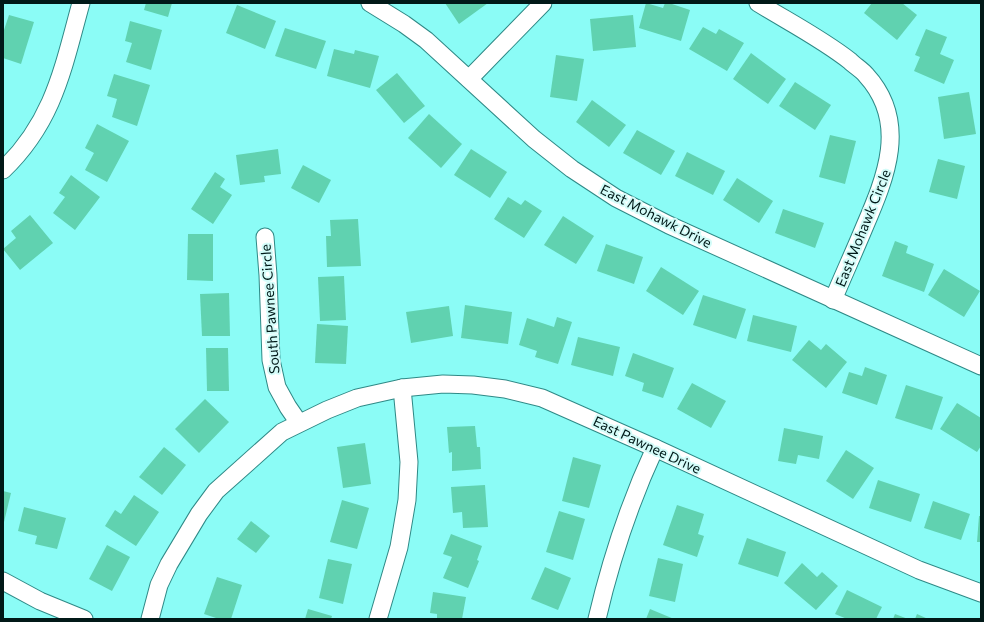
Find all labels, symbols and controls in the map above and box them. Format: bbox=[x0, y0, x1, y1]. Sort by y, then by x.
street label: East Mohawk Circle bbox=[831, 167, 894, 289]
street label: East Mohawk Drive bbox=[598, 180, 715, 251]
street label: South Pawnee Circle bbox=[256, 244, 283, 374]
street label: East Pawnee Drive bbox=[591, 412, 704, 477]

